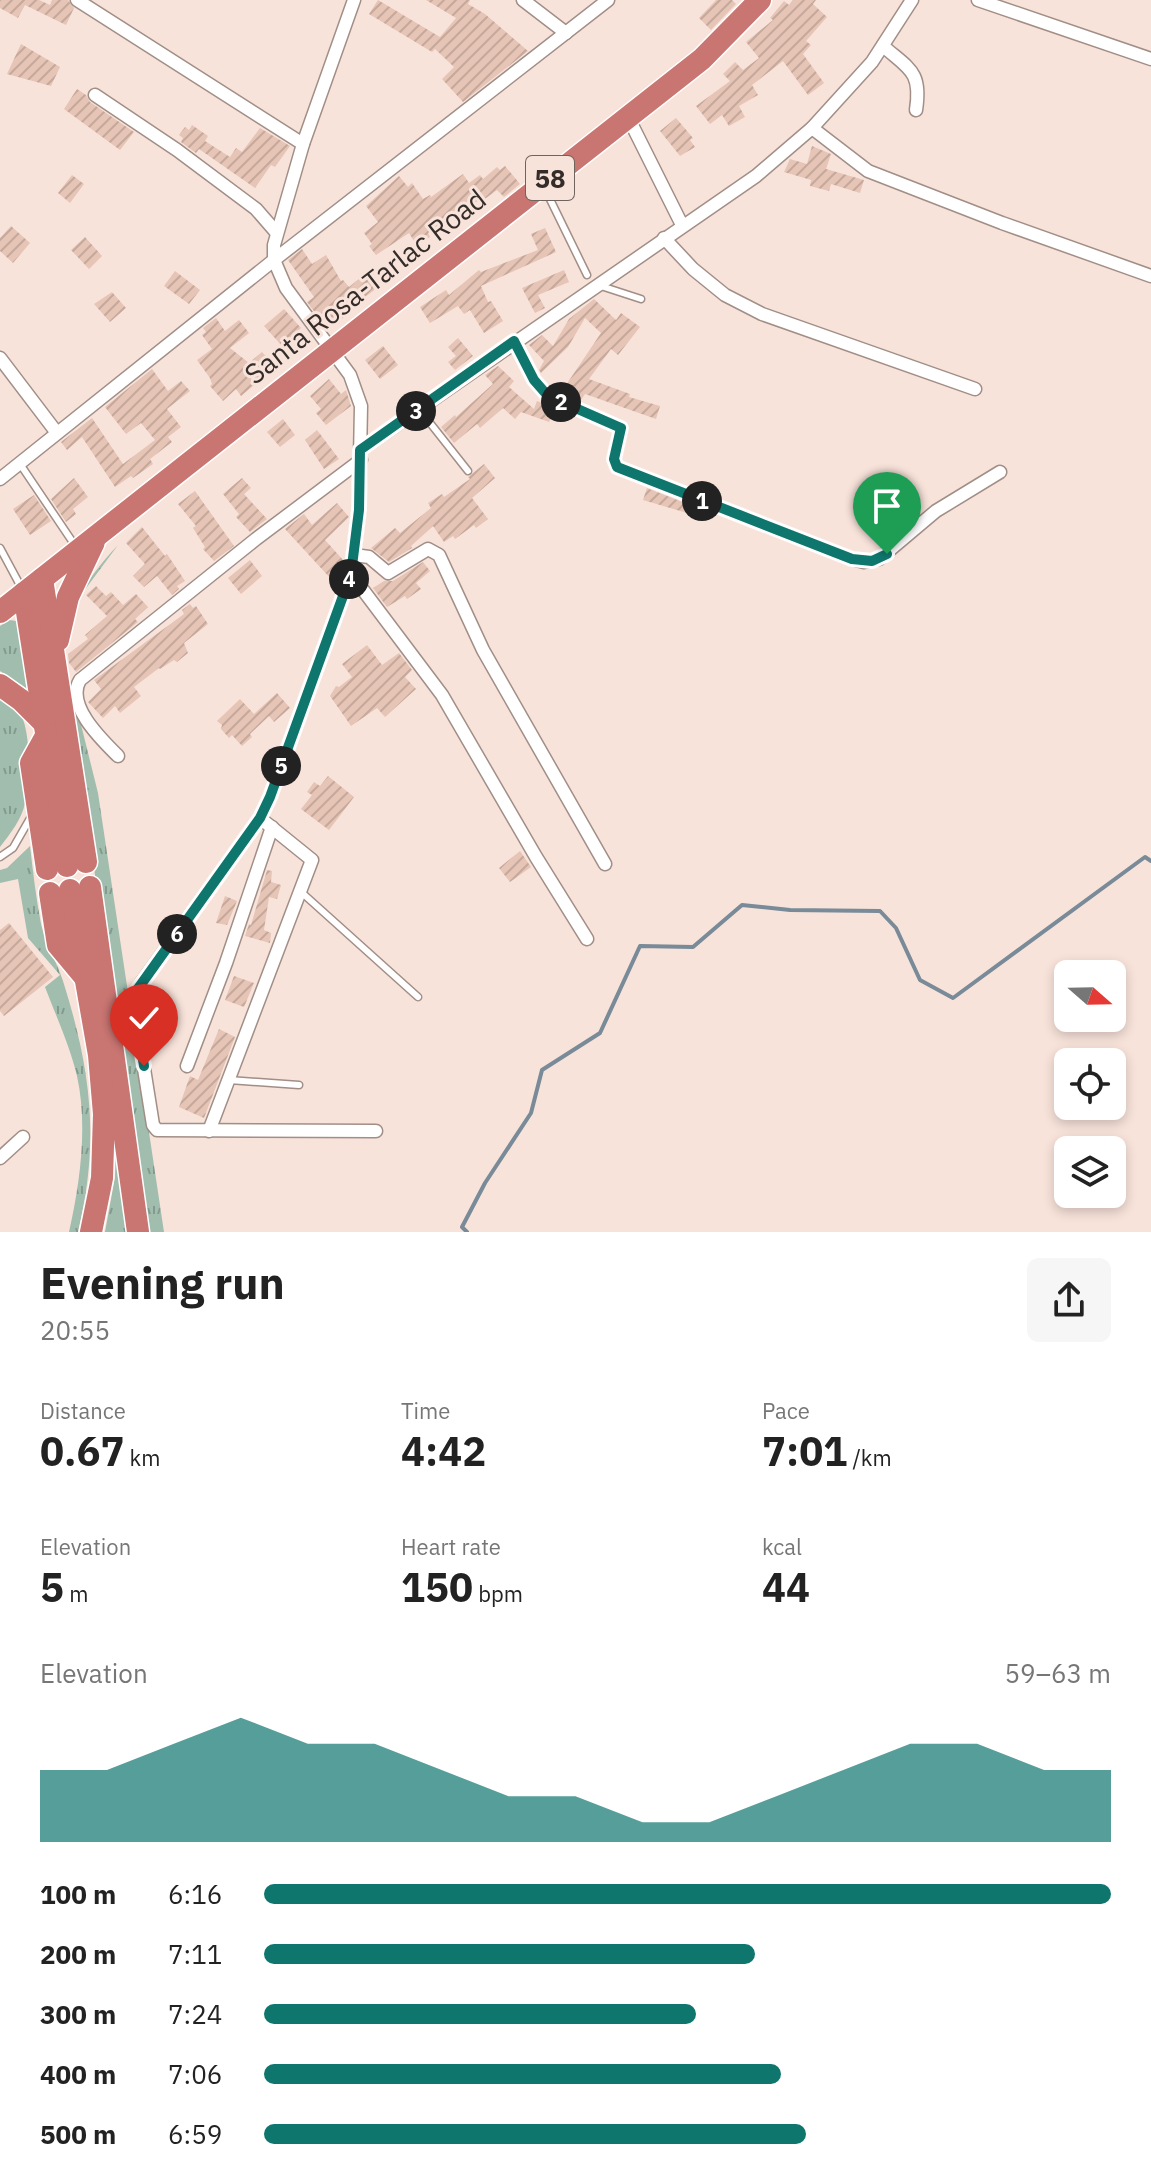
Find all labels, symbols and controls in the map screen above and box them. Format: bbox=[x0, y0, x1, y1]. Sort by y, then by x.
road number: 58 bbox=[526, 156, 574, 200]
street label: Santa Rosa-Tarlac Road bbox=[237, 180, 493, 392]
pin: 2 bbox=[541, 382, 581, 422]
text: 2 bbox=[554, 387, 568, 416]
pin: 3 bbox=[396, 391, 436, 431]
text: 3 bbox=[409, 396, 423, 425]
pin bbox=[853, 472, 921, 554]
pin: 1 bbox=[682, 481, 722, 521]
icon: arrive bbox=[865, 484, 909, 528]
text: 1 bbox=[695, 486, 709, 515]
pin: 4 bbox=[329, 559, 369, 599]
text: 4 bbox=[342, 564, 356, 593]
pin: 5 bbox=[261, 746, 301, 786]
text: 5 bbox=[274, 751, 288, 780]
pin: 6 bbox=[157, 914, 197, 954]
text: 6 bbox=[170, 919, 184, 948]
north arrow bbox=[1054, 960, 1126, 1032]
map controls bbox=[1054, 960, 1126, 1208]
pin bbox=[110, 984, 178, 1066]
icon: check bbox=[122, 996, 166, 1040]
button: locate bbox=[1054, 1048, 1126, 1120]
button: layers bbox=[1054, 1136, 1126, 1208]
text: Evening run bbox=[40, 1254, 285, 1311]
button: share bbox=[1027, 1258, 1111, 1342]
text: 20:55 bbox=[40, 1313, 110, 1347]
text: Distance bbox=[40, 1396, 126, 1425]
text: Time bbox=[401, 1396, 450, 1425]
text: Pace bbox=[762, 1396, 810, 1425]
text: 0.67 bbox=[40, 1425, 124, 1477]
text: 4:42 bbox=[401, 1425, 486, 1477]
text: 7:01 bbox=[762, 1425, 847, 1477]
text: km bbox=[124, 1443, 160, 1472]
text: /km bbox=[847, 1443, 892, 1472]
text: Elevation bbox=[40, 1532, 131, 1561]
text: Heart rate bbox=[401, 1532, 501, 1561]
text: kcal bbox=[762, 1532, 802, 1561]
text: 5 bbox=[40, 1561, 64, 1613]
text: 150 bbox=[401, 1561, 473, 1613]
text: 44 bbox=[762, 1561, 810, 1613]
text: m bbox=[64, 1579, 88, 1608]
text: bpm bbox=[473, 1579, 523, 1608]
text: Elevation bbox=[40, 1656, 148, 1690]
text: 59–63 m bbox=[1004, 1656, 1111, 1690]
text: 100 m bbox=[40, 1877, 116, 1911]
text: 6:16 bbox=[168, 1877, 222, 1911]
text: 200 m bbox=[40, 1937, 116, 1971]
text: 7:11 bbox=[168, 1937, 222, 1971]
text: 300 m bbox=[40, 1997, 116, 2031]
text: 7:24 bbox=[168, 1997, 222, 2031]
text: 400 m bbox=[40, 2057, 116, 2091]
text: 7:06 bbox=[168, 2057, 222, 2091]
text: 500 m bbox=[40, 2117, 116, 2151]
text: 6:59 bbox=[168, 2117, 222, 2151]

